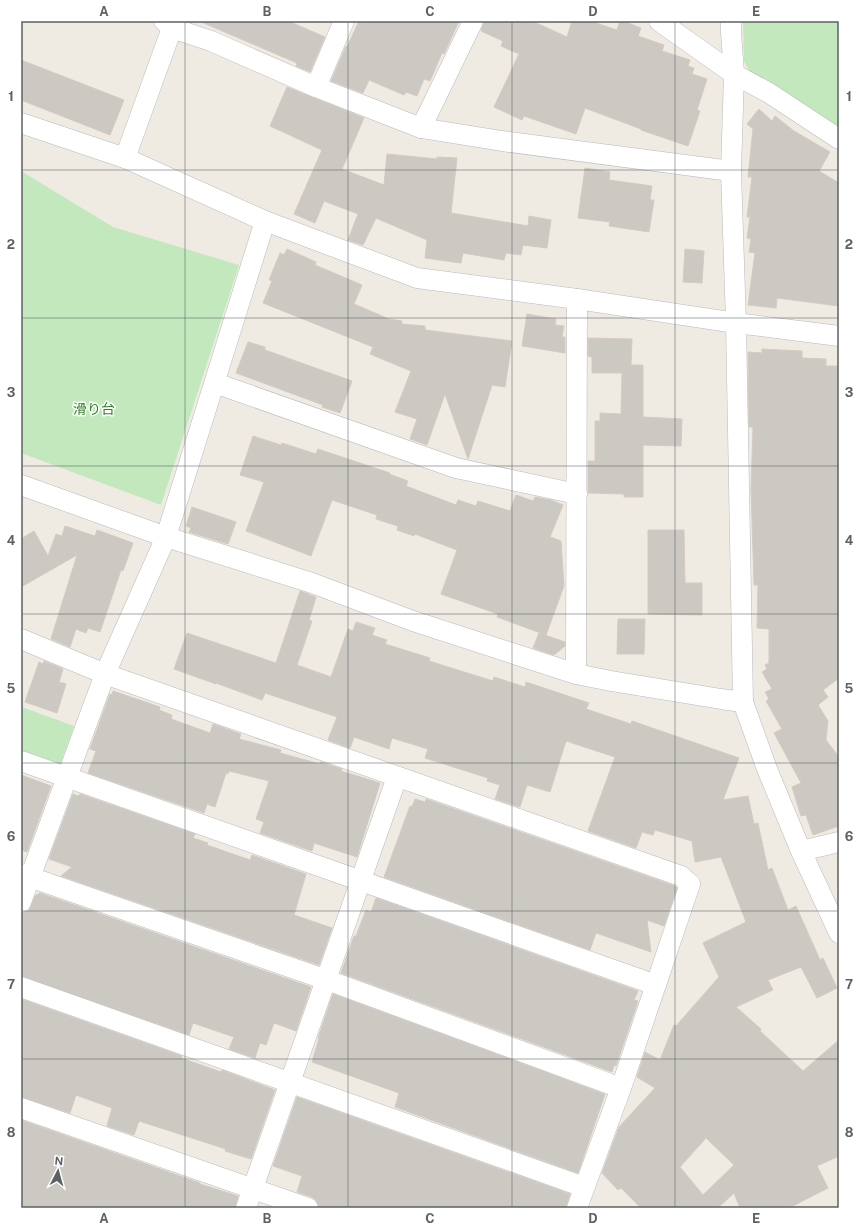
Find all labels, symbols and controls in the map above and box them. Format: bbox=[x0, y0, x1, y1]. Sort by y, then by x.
text: A bbox=[99, 4, 109, 19]
text: B bbox=[263, 4, 272, 19]
text: C bbox=[425, 4, 435, 19]
text: D bbox=[588, 4, 598, 19]
text: E bbox=[752, 4, 760, 19]
text: 1 bbox=[8, 89, 14, 104]
text: 1 bbox=[846, 89, 852, 104]
text: 2 bbox=[7, 237, 15, 252]
text: 2 bbox=[845, 237, 853, 252]
text: 3 bbox=[7, 385, 16, 400]
text: 3 bbox=[845, 385, 854, 400]
park label: 滑り台 bbox=[73, 401, 115, 417]
text: 4 bbox=[7, 533, 16, 548]
text: 4 bbox=[845, 533, 854, 548]
text: 5 bbox=[7, 681, 16, 696]
text: 5 bbox=[845, 681, 854, 696]
text: 6 bbox=[7, 829, 16, 844]
text: 6 bbox=[845, 829, 854, 844]
text: 7 bbox=[7, 977, 15, 992]
text: 7 bbox=[845, 977, 853, 992]
text: 8 bbox=[7, 1125, 16, 1140]
text: 8 bbox=[845, 1125, 854, 1140]
north arrow bbox=[38, 1151, 78, 1191]
text: N bbox=[54, 1155, 64, 1167]
text: A bbox=[99, 1211, 109, 1226]
text: B bbox=[263, 1211, 272, 1226]
text: C bbox=[425, 1211, 435, 1226]
text: D bbox=[588, 1211, 598, 1226]
text: E bbox=[752, 1211, 760, 1226]

